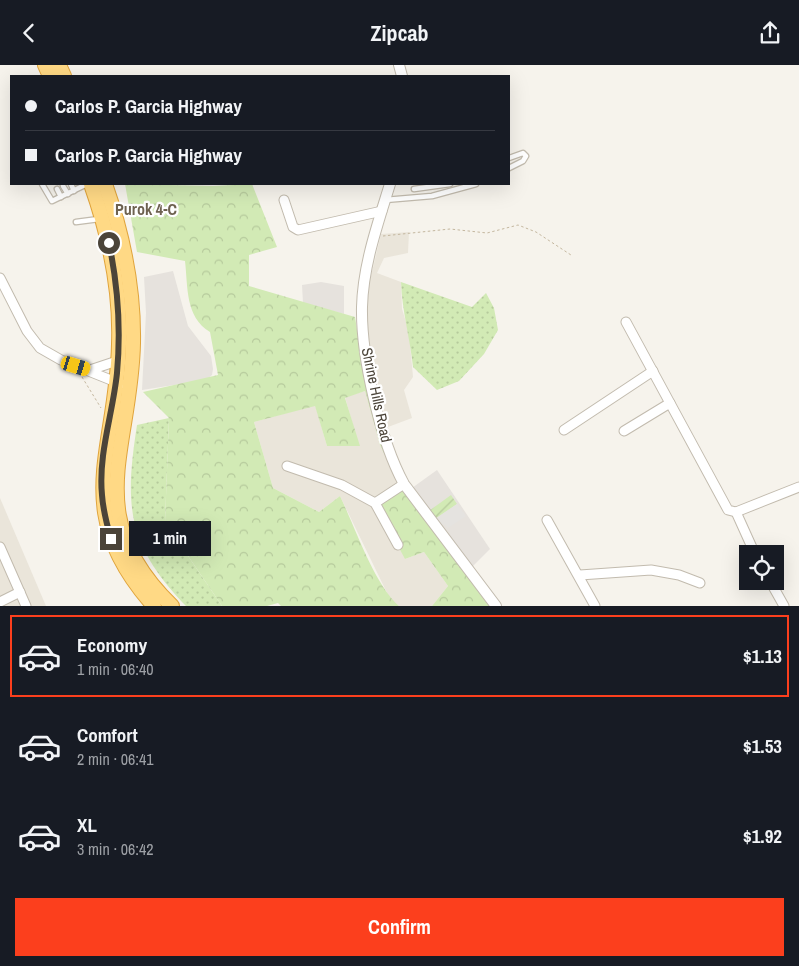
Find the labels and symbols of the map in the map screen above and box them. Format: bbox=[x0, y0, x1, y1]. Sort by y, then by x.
district label: Purok 4-C bbox=[115, 198, 177, 220]
route start bbox=[98, 232, 120, 254]
street label: Shrine Hills Road bbox=[357, 346, 397, 444]
car bbox=[59, 354, 92, 378]
callout: 1 min bbox=[128, 521, 211, 557]
route end bbox=[100, 528, 122, 550]

